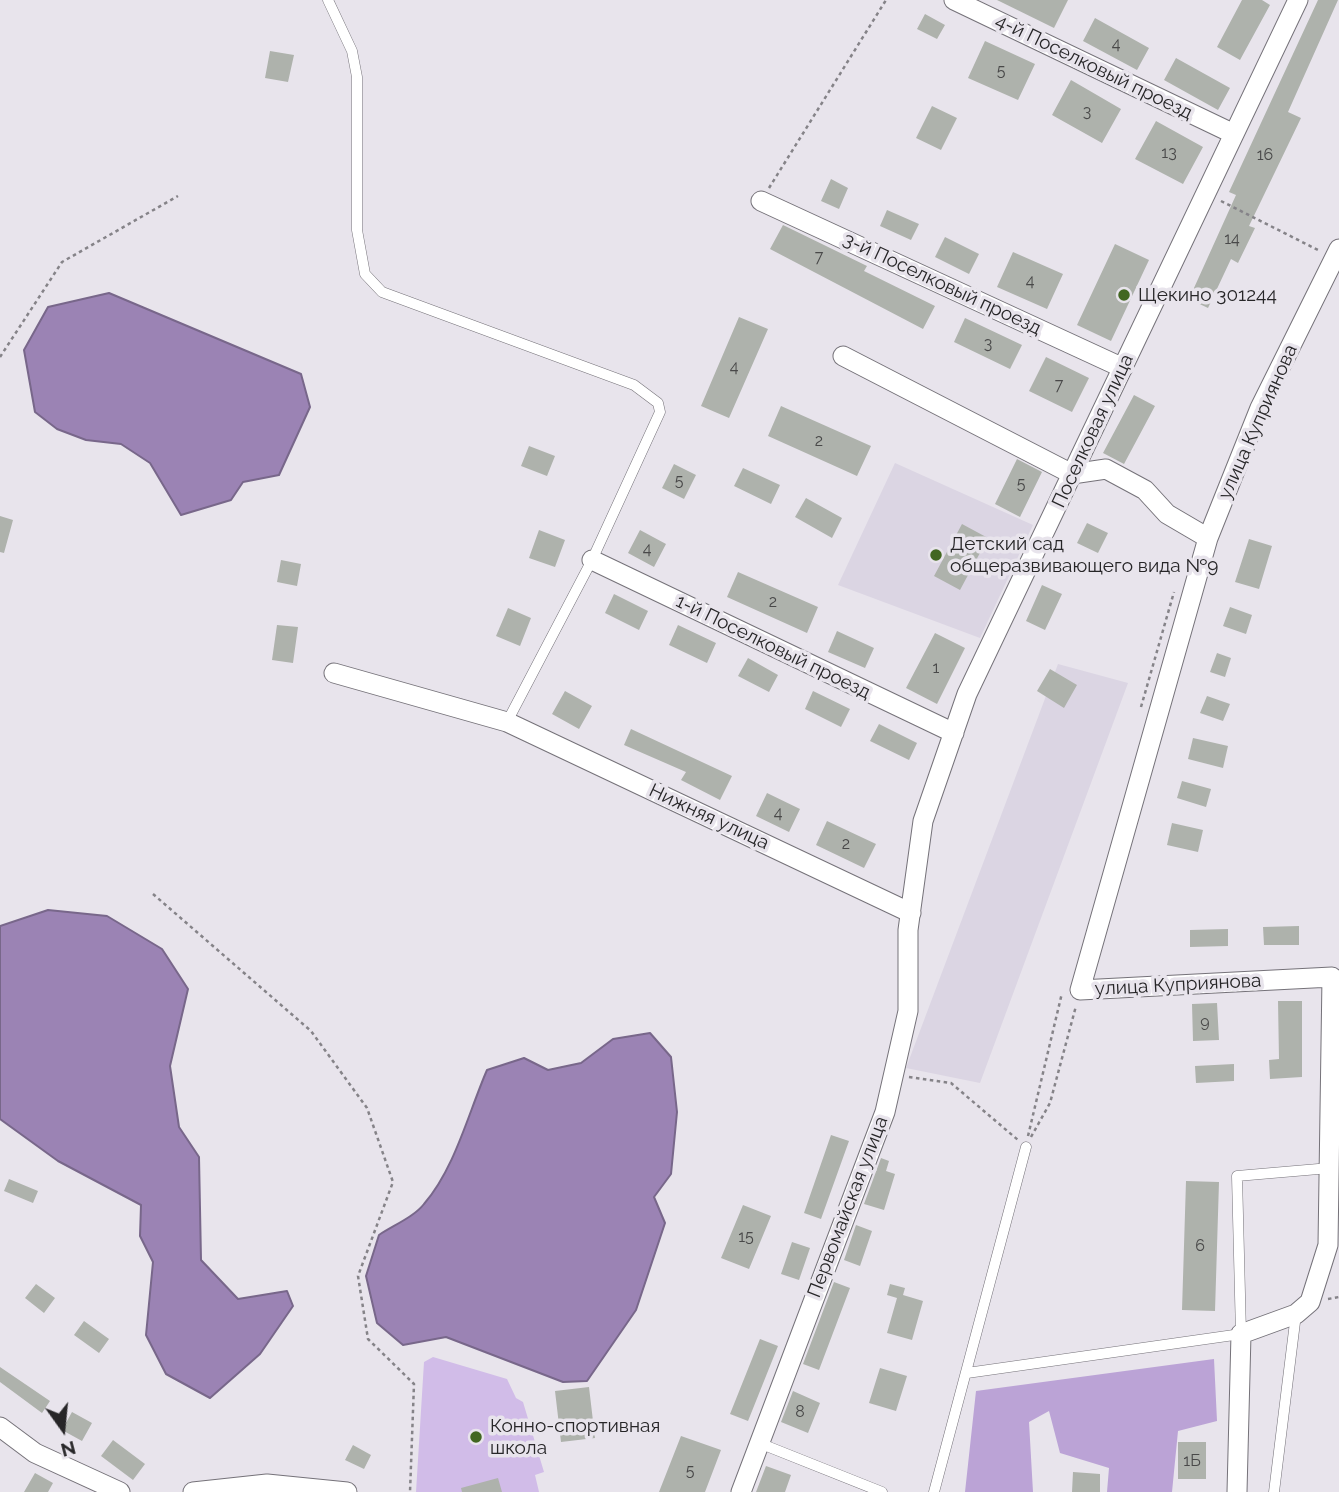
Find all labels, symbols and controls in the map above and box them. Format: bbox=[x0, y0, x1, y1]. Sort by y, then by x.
street label: 4-й Поселковый проезд bbox=[992, 9, 1196, 125]
house number: 4 bbox=[1112, 34, 1120, 54]
house number: 5 bbox=[997, 61, 1005, 81]
house number: 3 bbox=[1083, 102, 1091, 122]
house number: 13 bbox=[1161, 143, 1177, 163]
house number: 16 bbox=[1257, 145, 1273, 165]
street label: 3-й Поселковый проезд bbox=[839, 228, 1045, 340]
house number: 14 bbox=[1224, 229, 1240, 249]
house number: 7 bbox=[815, 247, 823, 267]
house number: 4 bbox=[1026, 271, 1034, 291]
place label: Щекино 301244 bbox=[1138, 284, 1277, 306]
marker: Щекино 301244 bbox=[1116, 287, 1132, 303]
house number: 3 bbox=[984, 334, 992, 354]
street label: улица Куприянова bbox=[1214, 341, 1302, 503]
street label: Поселковая улица bbox=[1047, 351, 1139, 511]
house number: 4 bbox=[730, 357, 738, 377]
house number: 7 bbox=[1055, 375, 1063, 395]
house number: 2 bbox=[815, 431, 823, 451]
house number: 5 bbox=[675, 471, 683, 491]
house number: 5 bbox=[1017, 474, 1025, 494]
place label: Детский сад общеразвивающего вида №9 bbox=[950, 533, 1218, 577]
house number: 4 bbox=[643, 539, 651, 559]
marker: Детский сад общеразвивающего вида №9 bbox=[928, 547, 944, 563]
street label: 1-й Поселковый проезд bbox=[672, 590, 874, 704]
house number: 2 bbox=[769, 592, 777, 612]
house number: 1 bbox=[933, 658, 939, 678]
street label: Нижняя улица bbox=[645, 779, 773, 855]
house number: 4 bbox=[774, 803, 782, 823]
house number: 2 bbox=[842, 834, 850, 854]
street label: улица Куприянова bbox=[1094, 969, 1262, 1001]
house number: 9 bbox=[1200, 1012, 1210, 1032]
street label: Первомайская улица bbox=[803, 1113, 893, 1301]
house number: 15 bbox=[738, 1227, 754, 1247]
house number: 6 bbox=[1195, 1236, 1205, 1256]
north arrow bbox=[28, 1394, 98, 1464]
house number: 8 bbox=[795, 1402, 805, 1422]
place label: Конно-спортивная школа bbox=[490, 1415, 660, 1459]
marker: Конно-спортивная школа bbox=[468, 1429, 484, 1445]
text: N bbox=[59, 1437, 78, 1462]
house number: 1Б bbox=[1183, 1451, 1201, 1471]
house number: 5 bbox=[686, 1461, 694, 1481]

